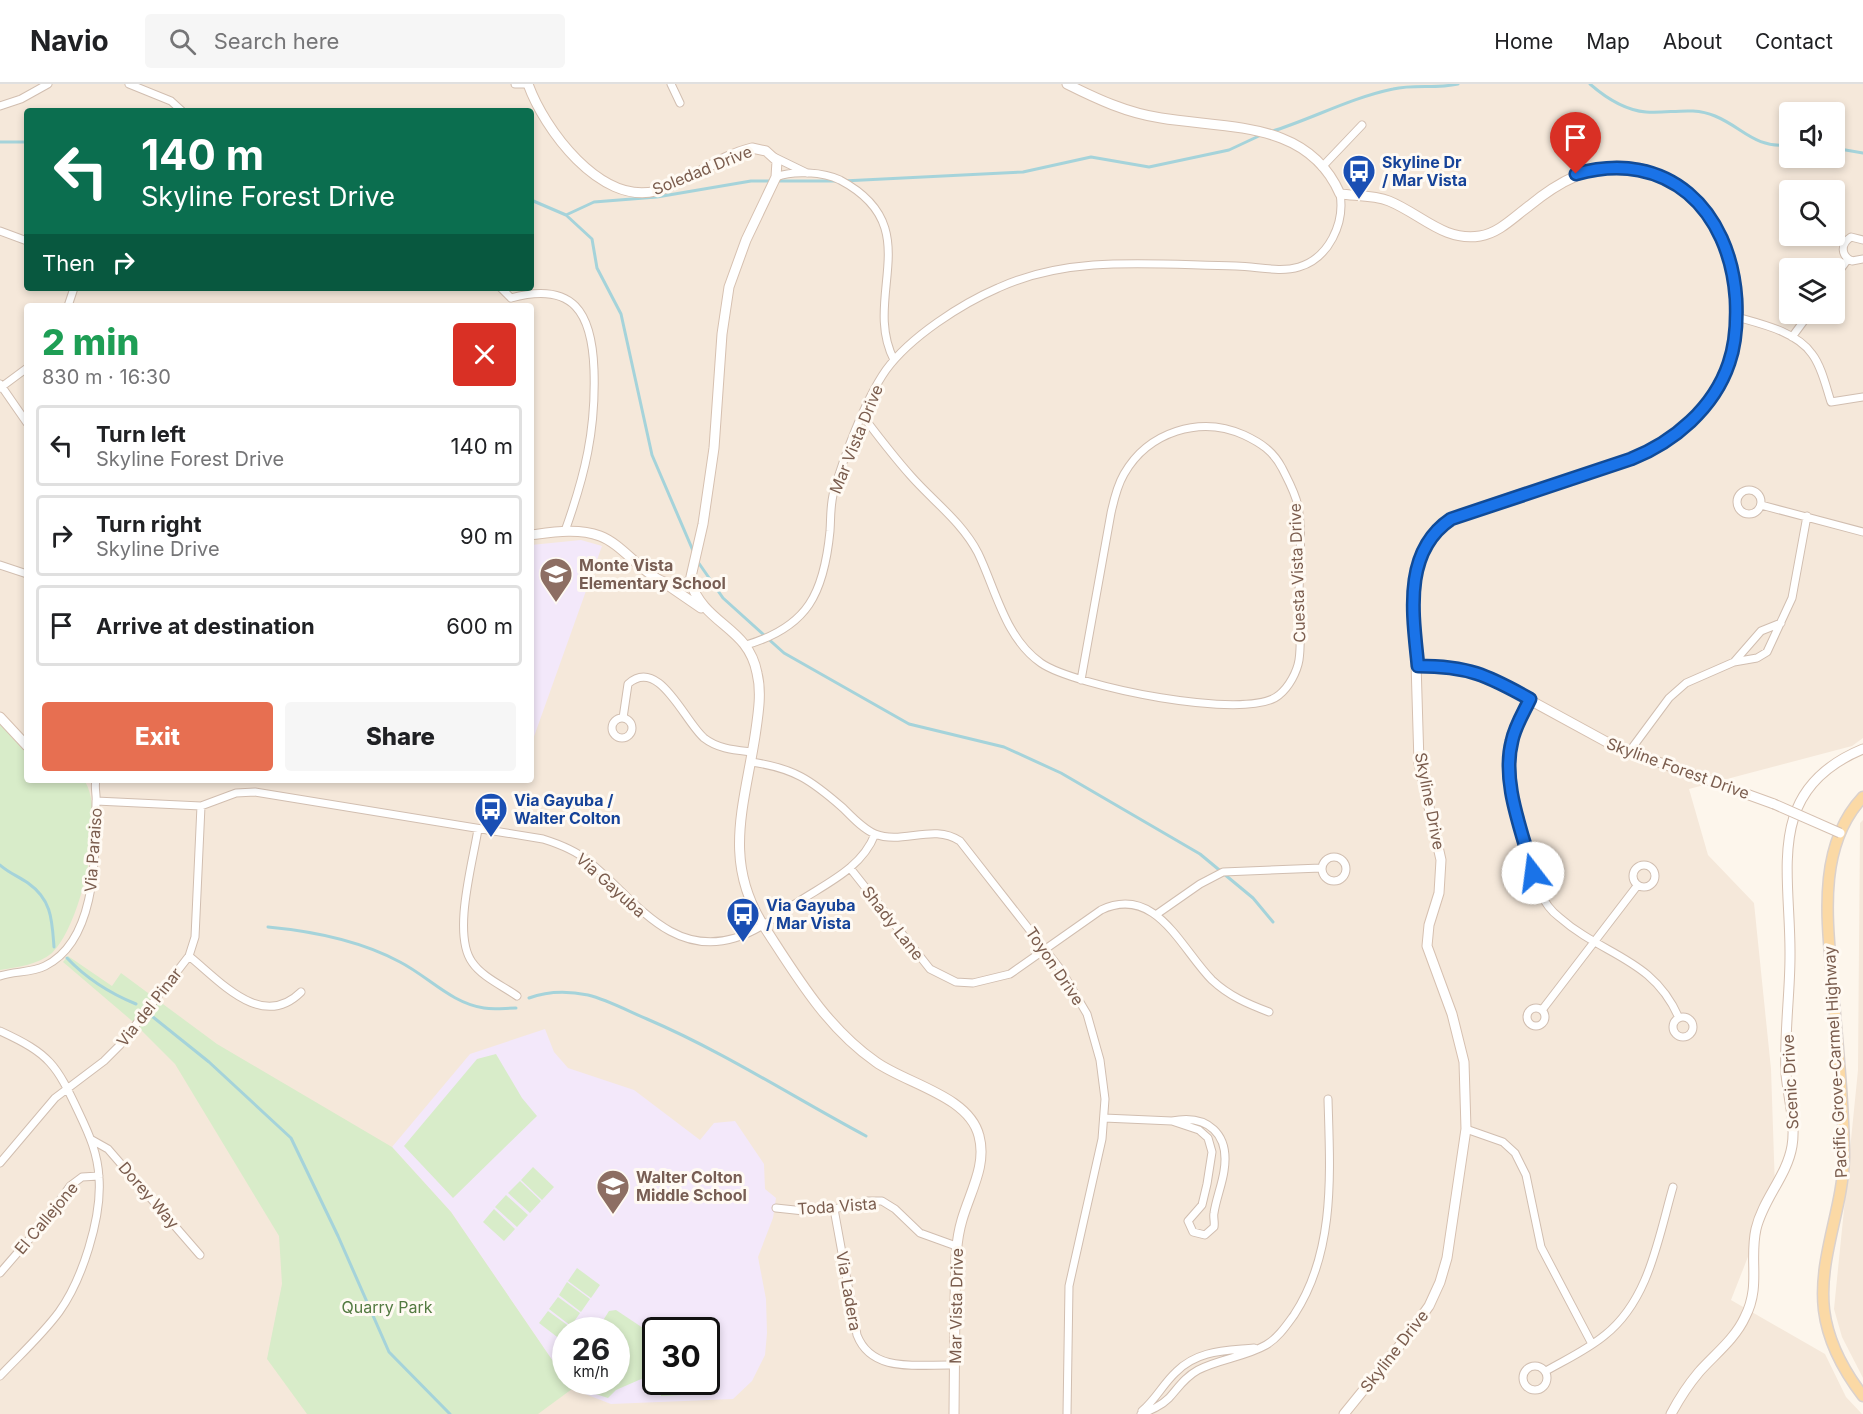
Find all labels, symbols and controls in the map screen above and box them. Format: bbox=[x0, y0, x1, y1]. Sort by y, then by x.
search box bbox=[145, 14, 565, 68]
text: Navio bbox=[30, 24, 109, 58]
icon: search bbox=[166, 25, 199, 58]
text: Search here bbox=[214, 28, 339, 54]
text: Home bbox=[1494, 29, 1553, 54]
text: Map bbox=[1586, 29, 1630, 54]
text: About bbox=[1663, 29, 1722, 54]
text: Contact bbox=[1755, 29, 1833, 54]
map controls bbox=[1779, 102, 1845, 324]
button: sound bbox=[1779, 102, 1845, 168]
pin bbox=[1550, 112, 1601, 174]
icon: arrive bbox=[1559, 121, 1592, 154]
text: 140 m bbox=[141, 129, 264, 180]
icon: left bbox=[42, 132, 120, 210]
street label: Soledad Drive bbox=[649, 141, 755, 199]
place label: Skyline Dr / Mar Vista bbox=[1382, 152, 1467, 190]
bus stop icon: Skyline Dr / Mar Vista bbox=[1341, 153, 1377, 200]
text: Skyline Forest Drive bbox=[141, 180, 395, 213]
button: search bbox=[1779, 180, 1845, 246]
icon: right bbox=[107, 246, 140, 279]
text: Then bbox=[42, 250, 95, 276]
button: layers bbox=[1779, 258, 1845, 324]
text: 2 min bbox=[42, 320, 139, 364]
button: close bbox=[453, 323, 516, 386]
text: 830 m · 16:30 bbox=[42, 365, 171, 389]
street label: Mar Vista Drive bbox=[825, 382, 887, 496]
text: Turn left bbox=[96, 421, 186, 447]
icon: left bbox=[45, 429, 78, 462]
text: 140 m bbox=[451, 433, 513, 459]
text: Skyline Forest Drive bbox=[96, 447, 284, 471]
street label: Cuesta Vista Drive bbox=[1285, 503, 1309, 643]
text: Turn right bbox=[96, 511, 202, 537]
icon: right bbox=[45, 519, 78, 552]
text: 90 m bbox=[460, 523, 513, 549]
text: Skyline Drive bbox=[96, 537, 220, 561]
place label: Monte Vista Elementary School bbox=[579, 555, 726, 593]
school or university icon: Monte Vista Elementary School bbox=[538, 556, 574, 603]
icon: arrive bbox=[45, 609, 78, 642]
text: Arrive at destination bbox=[96, 613, 315, 639]
text: 600 m bbox=[446, 613, 513, 639]
button: Exit bbox=[42, 702, 273, 771]
button: Share bbox=[285, 702, 516, 771]
street label: Skyline Forest Drive bbox=[1604, 733, 1752, 803]
street label: Skyline Drive bbox=[1411, 751, 1449, 851]
place label: Via Gayuba / Walter Colton bbox=[514, 790, 621, 828]
bus stop icon: Via Gayuba / Walter Colton bbox=[473, 791, 509, 838]
street label: Via Paraiso bbox=[80, 807, 106, 893]
position arrow bbox=[1501, 841, 1565, 905]
street label: Via Gayuba bbox=[572, 849, 650, 921]
street label: Shady Lane bbox=[858, 882, 928, 964]
place label: Via Gayuba / Mar Vista bbox=[766, 895, 856, 933]
bus stop icon: Via Gayuba / Mar Vista bbox=[725, 896, 761, 943]
street label: Toyon Drive bbox=[1021, 923, 1089, 1009]
street label: Pacific Grove-Carmel Highway bbox=[1819, 945, 1851, 1179]
street label: Via del Pinar bbox=[112, 964, 186, 1050]
street label: Scenic Drive bbox=[1778, 1034, 1802, 1130]
street label: Dorey Way bbox=[115, 1157, 183, 1233]
place label: Walter Colton Middle School bbox=[636, 1167, 747, 1205]
school or university icon: Walter Colton Middle School bbox=[595, 1168, 631, 1215]
street label: El Callejone bbox=[10, 1178, 82, 1258]
street label: Toda Vista bbox=[797, 1193, 877, 1219]
street label: Mar Vista Drive bbox=[945, 1248, 967, 1364]
street label: Via Ladera bbox=[832, 1250, 866, 1332]
park label: Quarry Park bbox=[342, 1297, 433, 1317]
street label: Skyline Drive bbox=[1356, 1306, 1432, 1396]
speed limit sign: 30 bbox=[642, 1317, 720, 1395]
text: 26 bbox=[572, 1331, 610, 1367]
text: km/h bbox=[573, 1362, 609, 1381]

